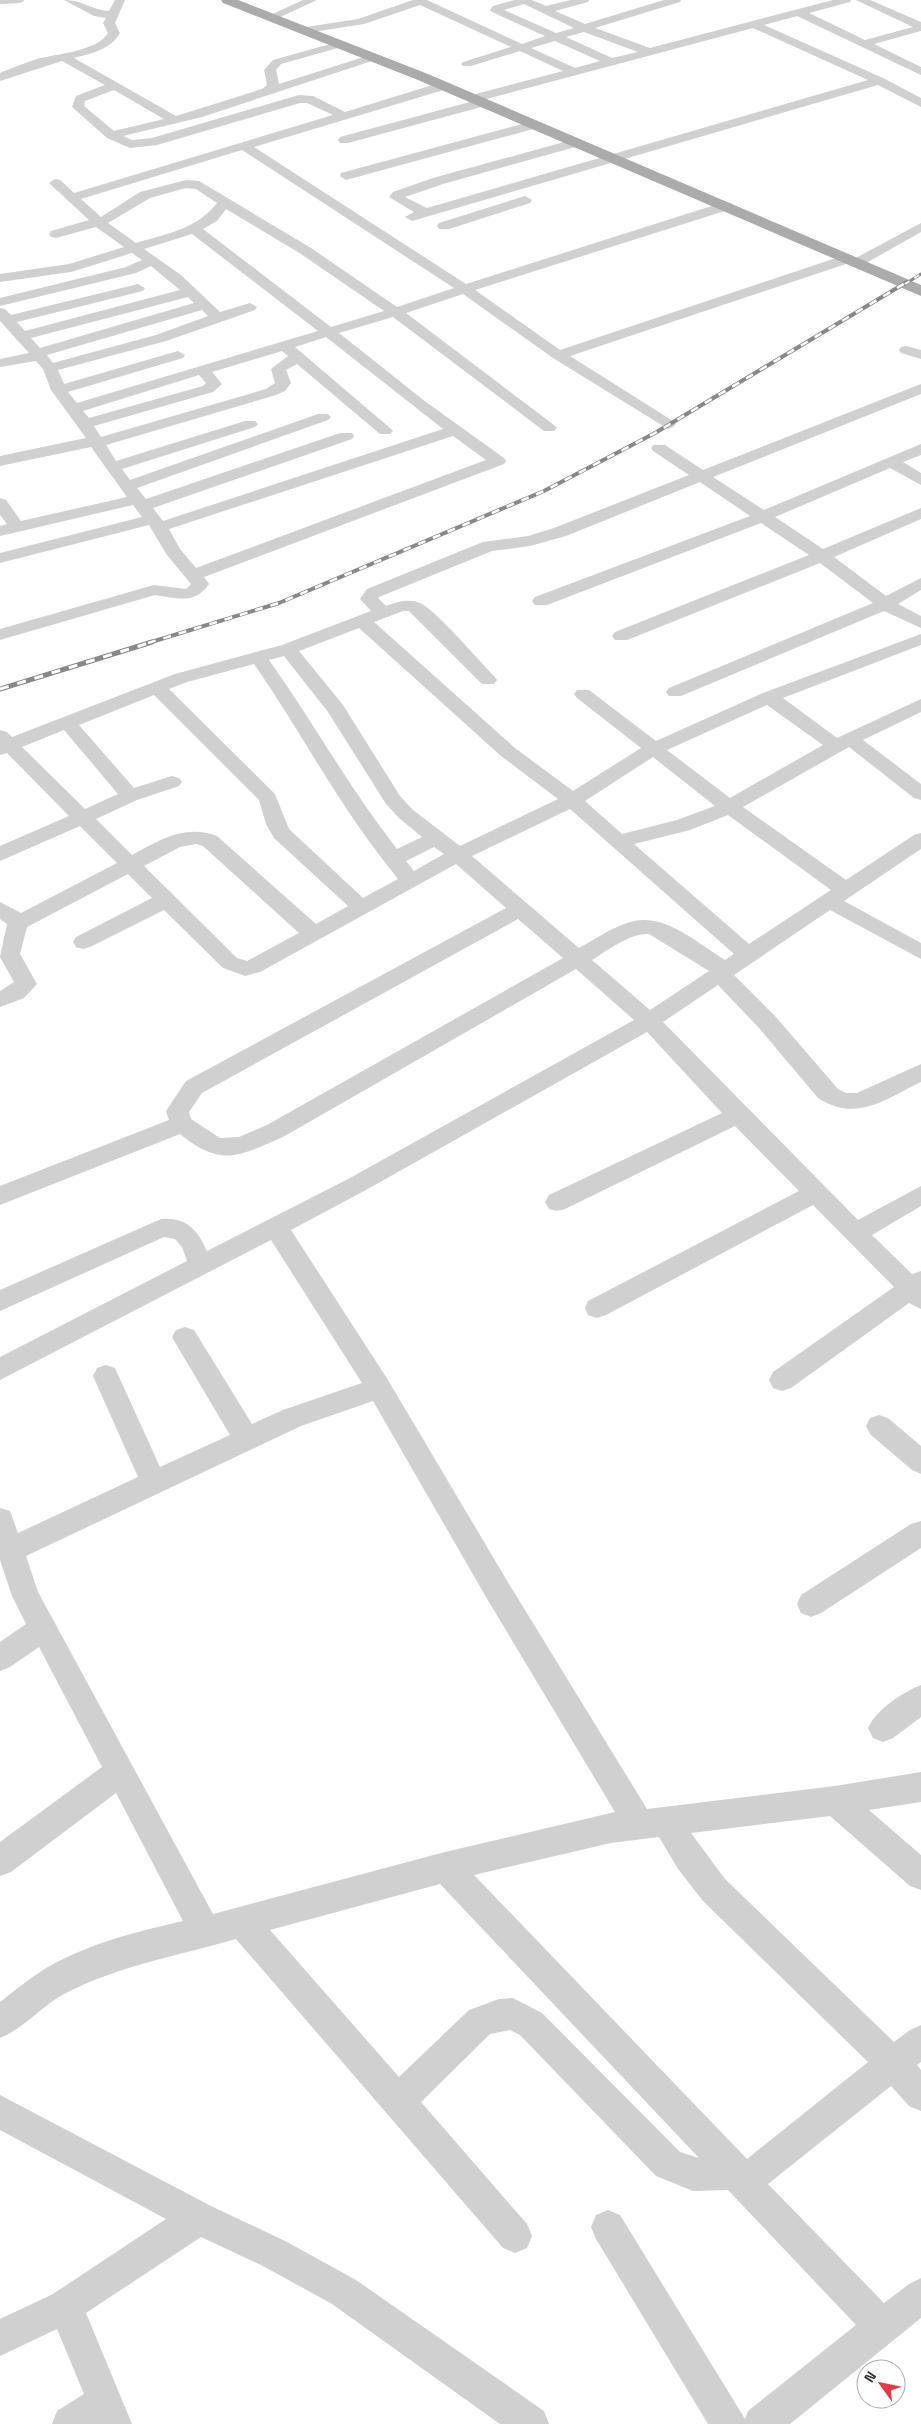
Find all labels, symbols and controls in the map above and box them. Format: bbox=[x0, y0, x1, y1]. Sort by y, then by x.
north arrow bbox=[856, 2359, 906, 2409]
text: N bbox=[860, 2368, 880, 2386]

